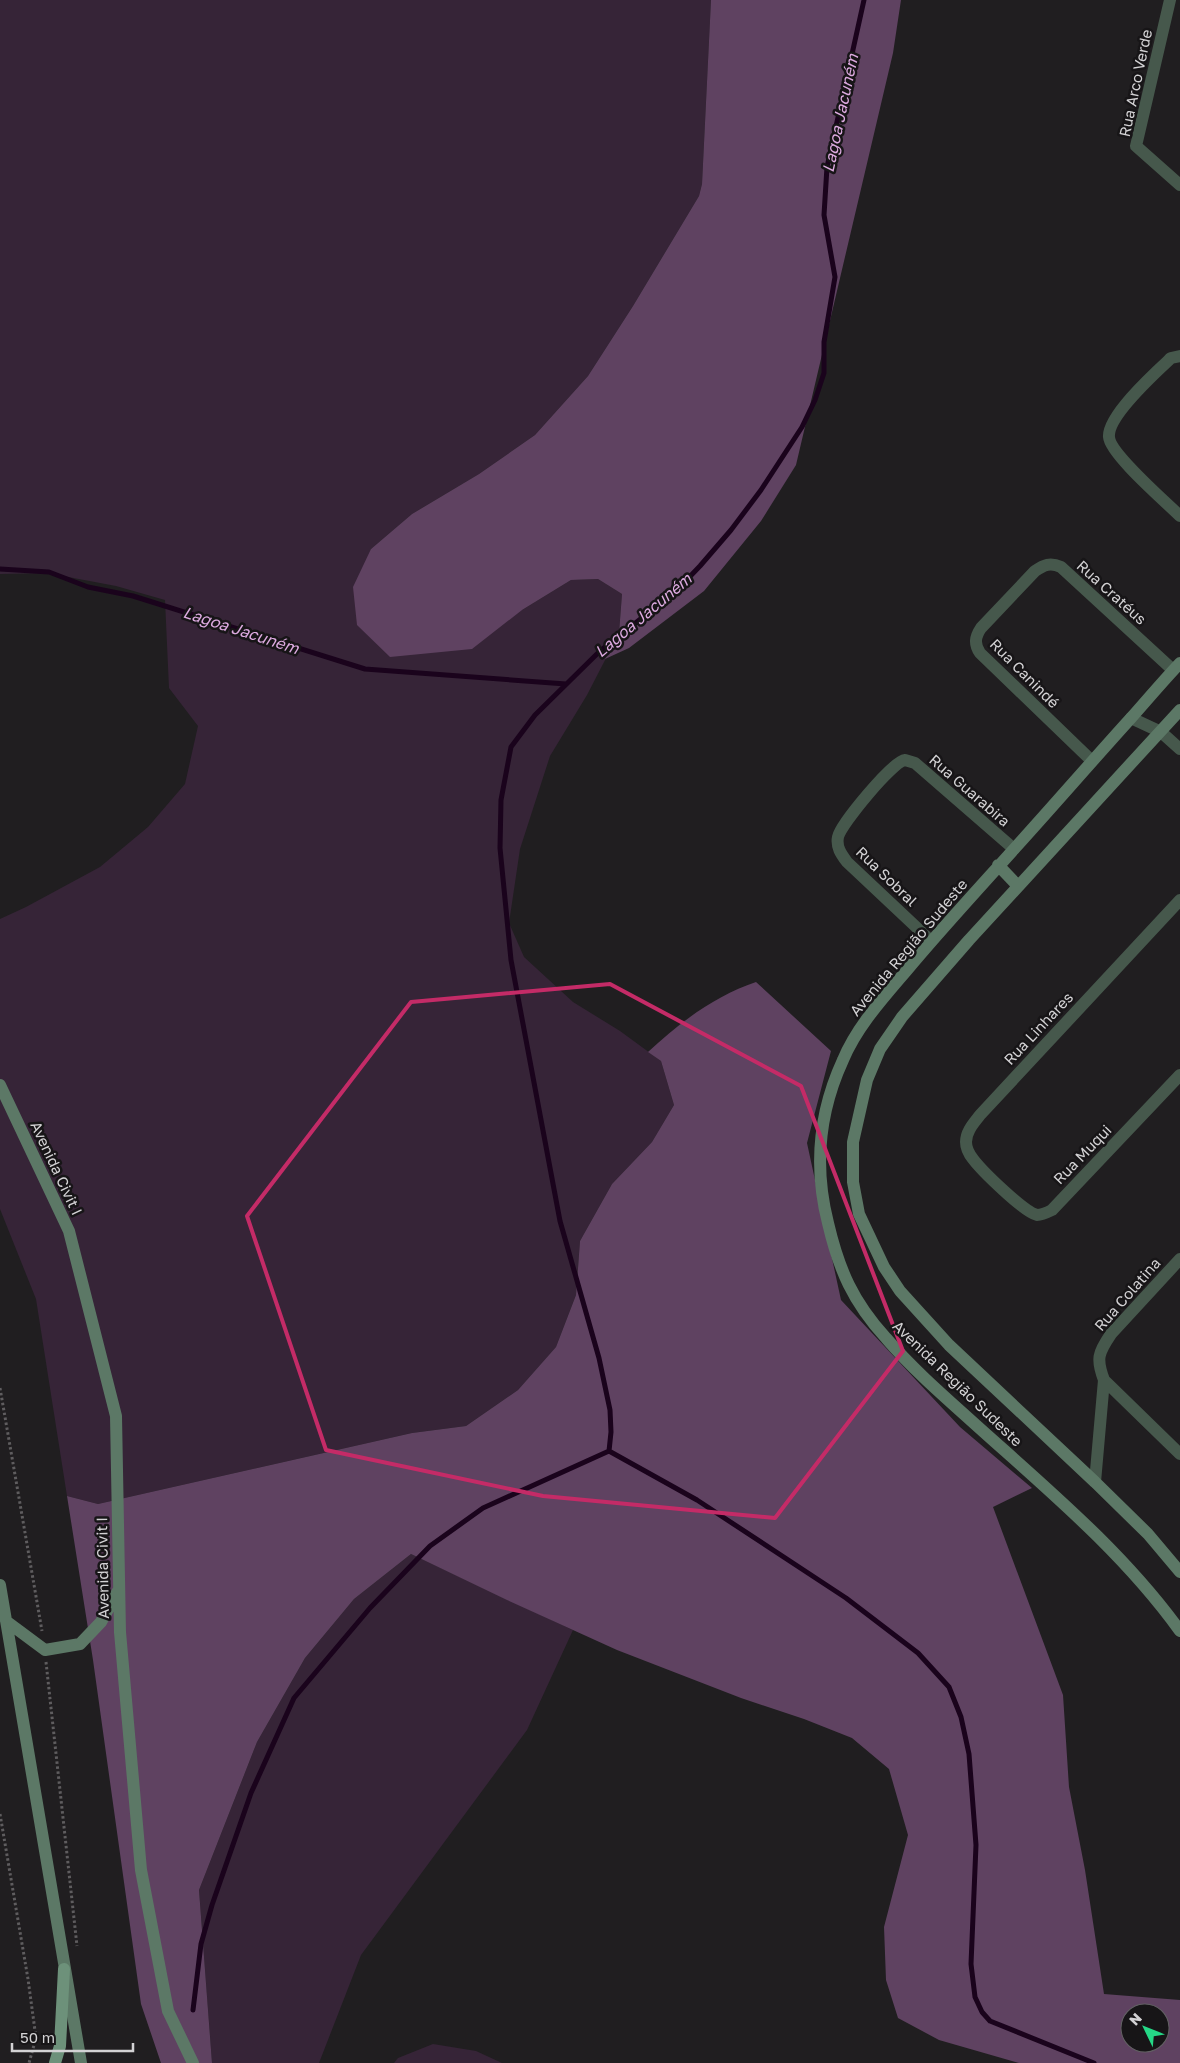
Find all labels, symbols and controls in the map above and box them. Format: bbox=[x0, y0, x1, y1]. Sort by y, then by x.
street label: Rua Arco Verde bbox=[1115, 27, 1155, 138]
water label: Lagoa Jacuném bbox=[818, 51, 862, 174]
street label: Rua Cratéus bbox=[1074, 556, 1150, 628]
water label: Lagoa Jacuném bbox=[590, 568, 696, 661]
water label: Lagoa Jacuném bbox=[181, 602, 302, 658]
street label: Rua Canindé bbox=[987, 635, 1063, 711]
street label: Rua Guarabira bbox=[926, 750, 1014, 830]
street label: Rua Sobral bbox=[853, 842, 921, 910]
street label: Avenida Região Sudeste bbox=[845, 875, 971, 1019]
street label: Rua Linhares bbox=[1000, 988, 1076, 1068]
street label: Avenida Civit I bbox=[27, 1118, 87, 1218]
street label: Rua Muqui bbox=[1049, 1121, 1115, 1187]
street label: Rua Colatina bbox=[1090, 1254, 1164, 1334]
street label: Avenida Região Sudeste bbox=[889, 1316, 1027, 1450]
street label: Avenida Civit I bbox=[92, 1517, 112, 1619]
north arrow bbox=[1120, 2003, 1170, 2053]
text: N bbox=[1125, 2009, 1145, 2028]
scale bar bbox=[12, 2020, 134, 2052]
text: 50 m bbox=[20, 2028, 55, 2046]

